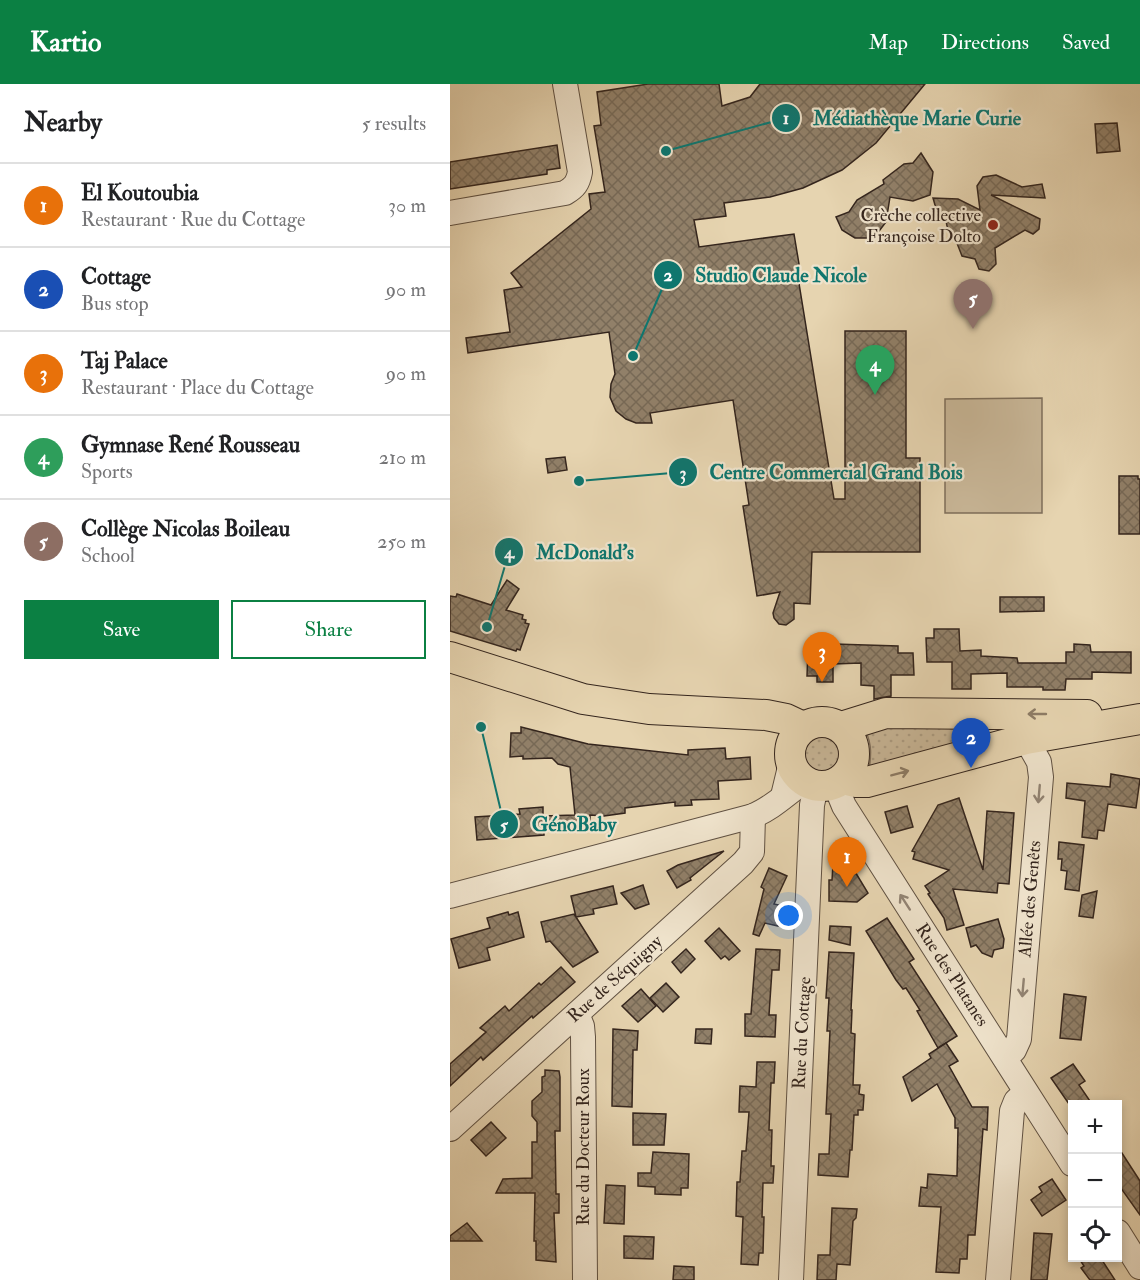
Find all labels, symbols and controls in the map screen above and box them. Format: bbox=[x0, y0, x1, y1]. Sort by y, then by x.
text: Kartio bbox=[30, 25, 101, 60]
text: Map bbox=[868, 29, 908, 56]
text: Directions bbox=[941, 29, 1029, 56]
text: Saved bbox=[1062, 29, 1110, 56]
callout: Médiathèque Marie Curie bbox=[771, 99, 1033, 137]
text: Médiathèque Marie Curie bbox=[812, 106, 1022, 132]
text: Nearby bbox=[24, 107, 102, 139]
text: 1 bbox=[783, 107, 789, 130]
text: 5 results bbox=[362, 111, 426, 136]
text: El Koutoubia bbox=[81, 179, 199, 207]
text: 1 bbox=[40, 193, 47, 218]
text: 30 m bbox=[388, 193, 426, 218]
place label: Crèche collective Françoise Dolto bbox=[860, 204, 981, 248]
text: Restaurant · Rue du Cottage bbox=[81, 207, 305, 232]
marker: Crèche collective Françoise Dolto bbox=[986, 218, 1000, 232]
callout: Studio Claude Nicole bbox=[653, 256, 878, 294]
text: Cottage bbox=[81, 263, 151, 291]
text: Studio Claude Nicole bbox=[695, 263, 867, 288]
text: 2 bbox=[663, 264, 673, 287]
text: 2 bbox=[38, 277, 49, 302]
text: 90 m bbox=[386, 277, 426, 302]
pin: 5 bbox=[954, 280, 992, 329]
text: Bus stop bbox=[81, 291, 149, 316]
pin: 4 bbox=[856, 346, 894, 395]
text: Taj Palace bbox=[81, 347, 168, 375]
text: 3 bbox=[40, 361, 47, 386]
text: 90 m bbox=[386, 361, 426, 386]
text: Restaurant · Place du Cottage bbox=[81, 375, 314, 400]
text: Gymnase René Rousseau bbox=[81, 431, 300, 459]
text: 4 bbox=[38, 445, 49, 470]
text: 210 m bbox=[379, 445, 426, 470]
callout: Centre Commercial Grand Bois bbox=[668, 453, 975, 491]
text: Sports bbox=[81, 459, 133, 484]
text: Centre Commercial Grand Bois bbox=[709, 460, 963, 485]
text: 3 bbox=[680, 462, 687, 485]
text: Collège Nicolas Boileau bbox=[81, 515, 290, 543]
text: 5 bbox=[39, 529, 48, 554]
text: 250 m bbox=[377, 529, 426, 554]
callout: McDonald's bbox=[494, 533, 646, 571]
text: McDonald's bbox=[535, 540, 634, 565]
text: 4 bbox=[503, 541, 515, 564]
text: School bbox=[81, 543, 135, 568]
button: Save bbox=[24, 600, 219, 659]
button: Share bbox=[231, 600, 426, 659]
pin: 3 bbox=[802, 632, 842, 682]
one-way arrow bbox=[1028, 708, 1048, 720]
pin: 2 bbox=[952, 718, 990, 768]
one-way arrow bbox=[890, 767, 909, 778]
one-way arrow bbox=[1033, 783, 1044, 803]
callout: GénoBaby bbox=[489, 805, 628, 843]
text: GénoBaby bbox=[532, 812, 618, 838]
text: 5 bbox=[500, 814, 509, 837]
pin: 1 bbox=[828, 838, 866, 887]
street label: Allée des Genêts bbox=[1013, 840, 1047, 959]
one-way arrow bbox=[899, 894, 911, 911]
your location bbox=[774, 901, 803, 930]
street label: Rue des Platanes bbox=[910, 919, 994, 1031]
street label: Rue de Séquigny bbox=[563, 929, 668, 1028]
street label: Rue du Cottage bbox=[788, 976, 816, 1090]
one-way arrow bbox=[1017, 978, 1028, 998]
street label: Rue du Docteur Roux bbox=[572, 1068, 595, 1226]
map controls bbox=[1068, 1100, 1122, 1262]
button: + bbox=[1068, 1100, 1122, 1154]
button: − bbox=[1068, 1154, 1122, 1208]
button: locate bbox=[1068, 1208, 1122, 1262]

